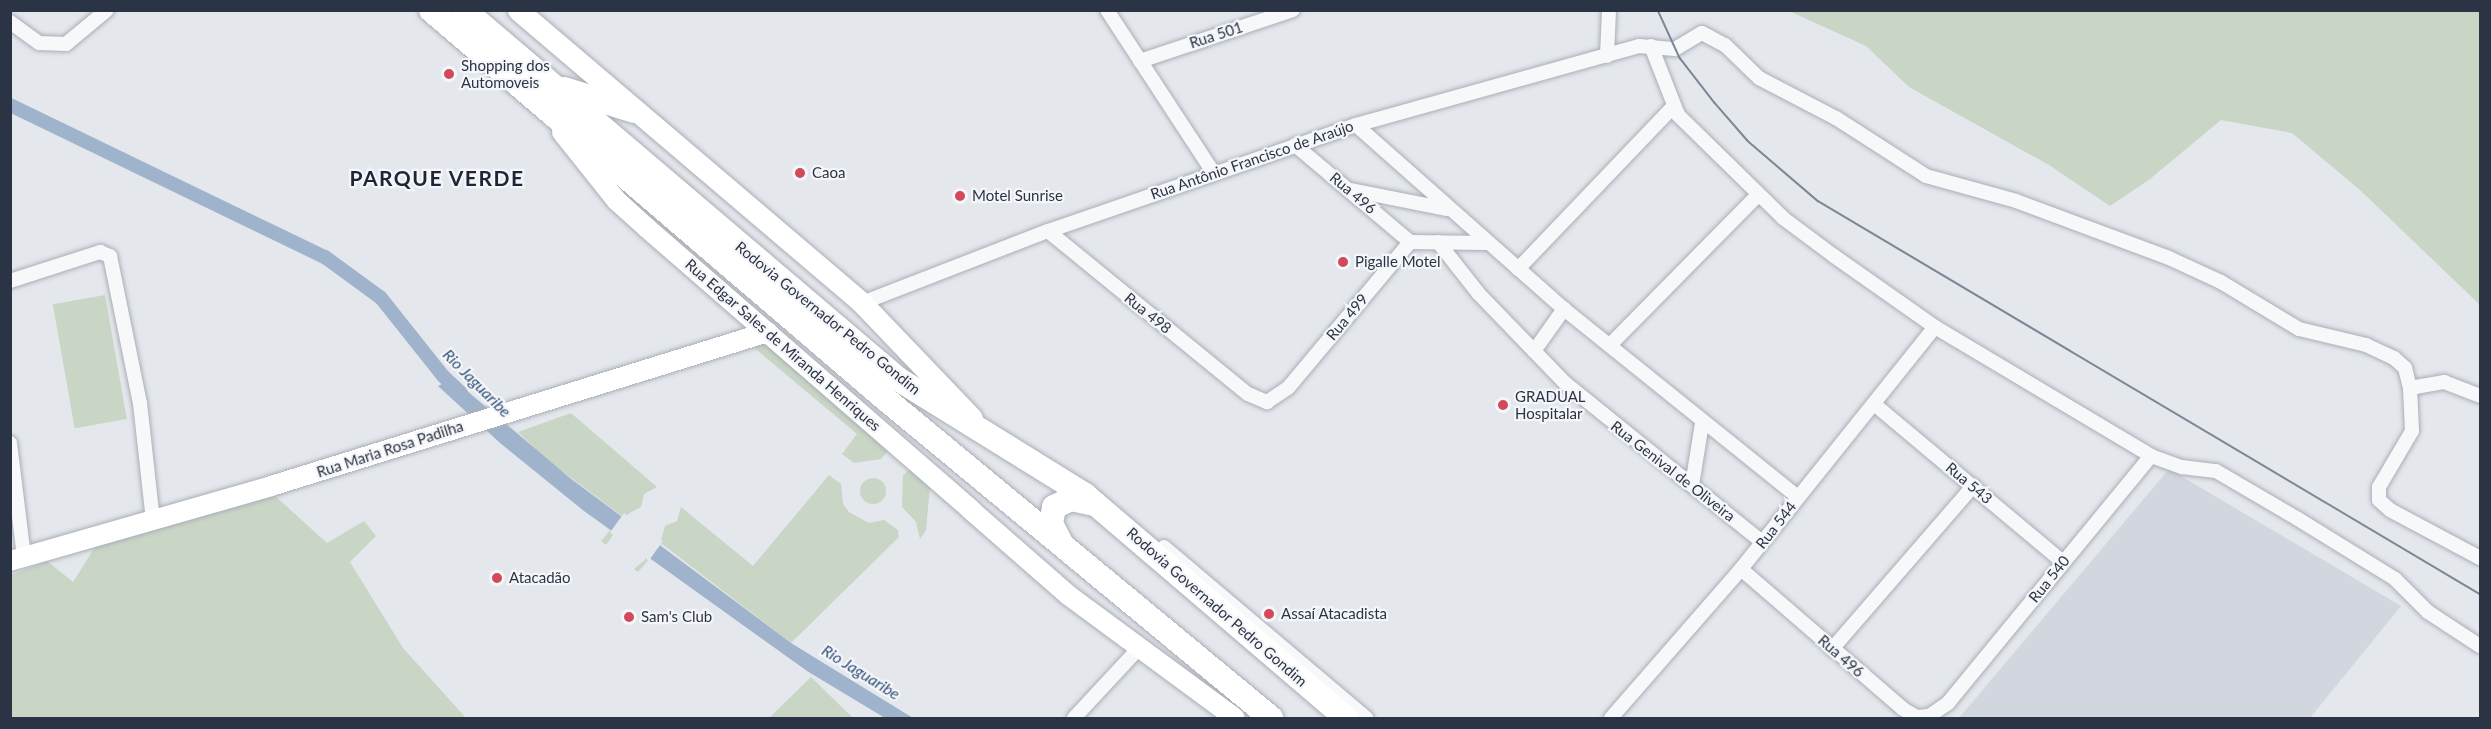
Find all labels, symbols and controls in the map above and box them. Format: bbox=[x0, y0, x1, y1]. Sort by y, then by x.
street label: Rua 501 bbox=[1187, 18, 1245, 52]
place label: Shopping dos Automoveis bbox=[461, 56, 550, 91]
marker: Shopping dos Automoveis bbox=[442, 67, 456, 81]
street label: Rua Antônio Francisco de Araújo bbox=[1148, 117, 1356, 203]
place label: Caoa bbox=[812, 164, 845, 182]
district label: PARQUE VERDE bbox=[349, 165, 525, 191]
marker: Caoa bbox=[793, 166, 807, 180]
street label: Rua 496 bbox=[1326, 168, 1380, 218]
place label: Motel Sunrise bbox=[972, 187, 1063, 205]
marker: Motel Sunrise bbox=[953, 189, 967, 203]
street label: Rodovia Governador Pedro Gondim bbox=[732, 238, 924, 398]
place label: Pigalle Motel bbox=[1355, 253, 1441, 271]
street label: Rua Edgar Sales de Miranda Henriques bbox=[681, 255, 885, 435]
marker: Pigalle Motel bbox=[1336, 255, 1350, 269]
street label: Rua 498 bbox=[1121, 289, 1175, 337]
street label: Rua 499 bbox=[1322, 290, 1372, 344]
water label: Rio Jaguaribe bbox=[439, 345, 515, 421]
place label: GRADUAL Hospitalar bbox=[1515, 387, 1586, 422]
marker: GRADUAL Hospitalar bbox=[1496, 398, 1510, 412]
street label: Rua Maria Rosa Padilha bbox=[314, 417, 466, 481]
street label: Rua Genival de Oliveira bbox=[1607, 417, 1739, 525]
street label: Rua 543 bbox=[1942, 458, 1996, 508]
street label: Rua 544 bbox=[1752, 498, 1800, 552]
street label: Rodovia Governador Pedro Gondim bbox=[1123, 524, 1311, 690]
street label: Rua 540 bbox=[2025, 552, 2073, 606]
place label: Atacadão bbox=[509, 569, 571, 587]
marker: Atacadão bbox=[490, 571, 504, 585]
place label: Assaí Atacadista bbox=[1281, 605, 1388, 623]
marker: Assaí Atacadista bbox=[1262, 607, 1276, 621]
place label: Sam's Club bbox=[641, 608, 712, 626]
marker: Sam's Club bbox=[622, 610, 636, 624]
street label: Rua 496 bbox=[1814, 631, 1868, 681]
water label: Rio Jaguaribe bbox=[818, 640, 904, 704]

